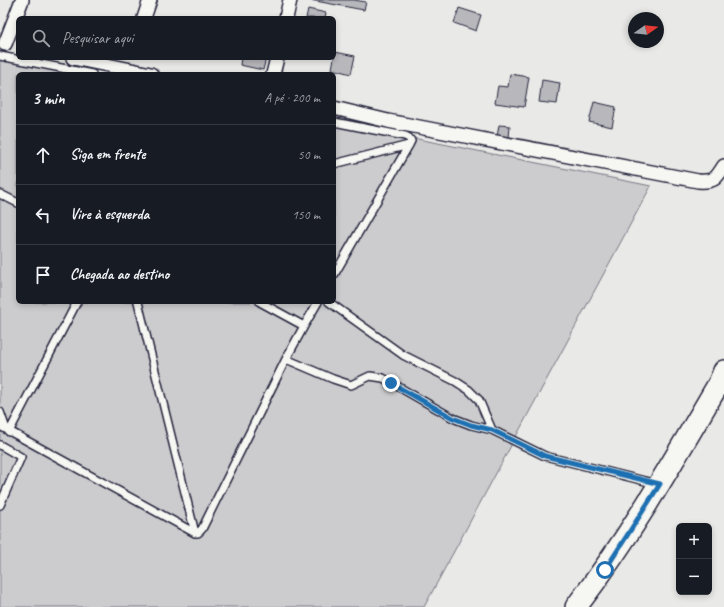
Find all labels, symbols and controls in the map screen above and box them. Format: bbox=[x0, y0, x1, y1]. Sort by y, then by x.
north arrow bbox=[628, 12, 664, 48]
search box bbox=[16, 16, 336, 60]
icon: search bbox=[30, 27, 52, 49]
text: Pesquisar aqui bbox=[62, 29, 133, 48]
text: 3 min bbox=[32, 88, 65, 109]
text: A pé · 200 m bbox=[264, 90, 320, 106]
icon: ahead bbox=[32, 144, 54, 166]
text: Siga em frente bbox=[70, 145, 146, 164]
text: 50 m bbox=[298, 147, 320, 163]
icon: left bbox=[32, 204, 54, 226]
text: Vire à esquerda bbox=[70, 205, 149, 224]
text: 150 m bbox=[292, 207, 320, 223]
icon: arrive bbox=[32, 264, 54, 286]
text: Chegada ao destino bbox=[70, 265, 169, 284]
route end bbox=[382, 374, 400, 392]
map controls bbox=[676, 523, 712, 595]
button: + bbox=[676, 523, 712, 559]
button: − bbox=[676, 559, 712, 595]
route start bbox=[596, 561, 614, 579]

